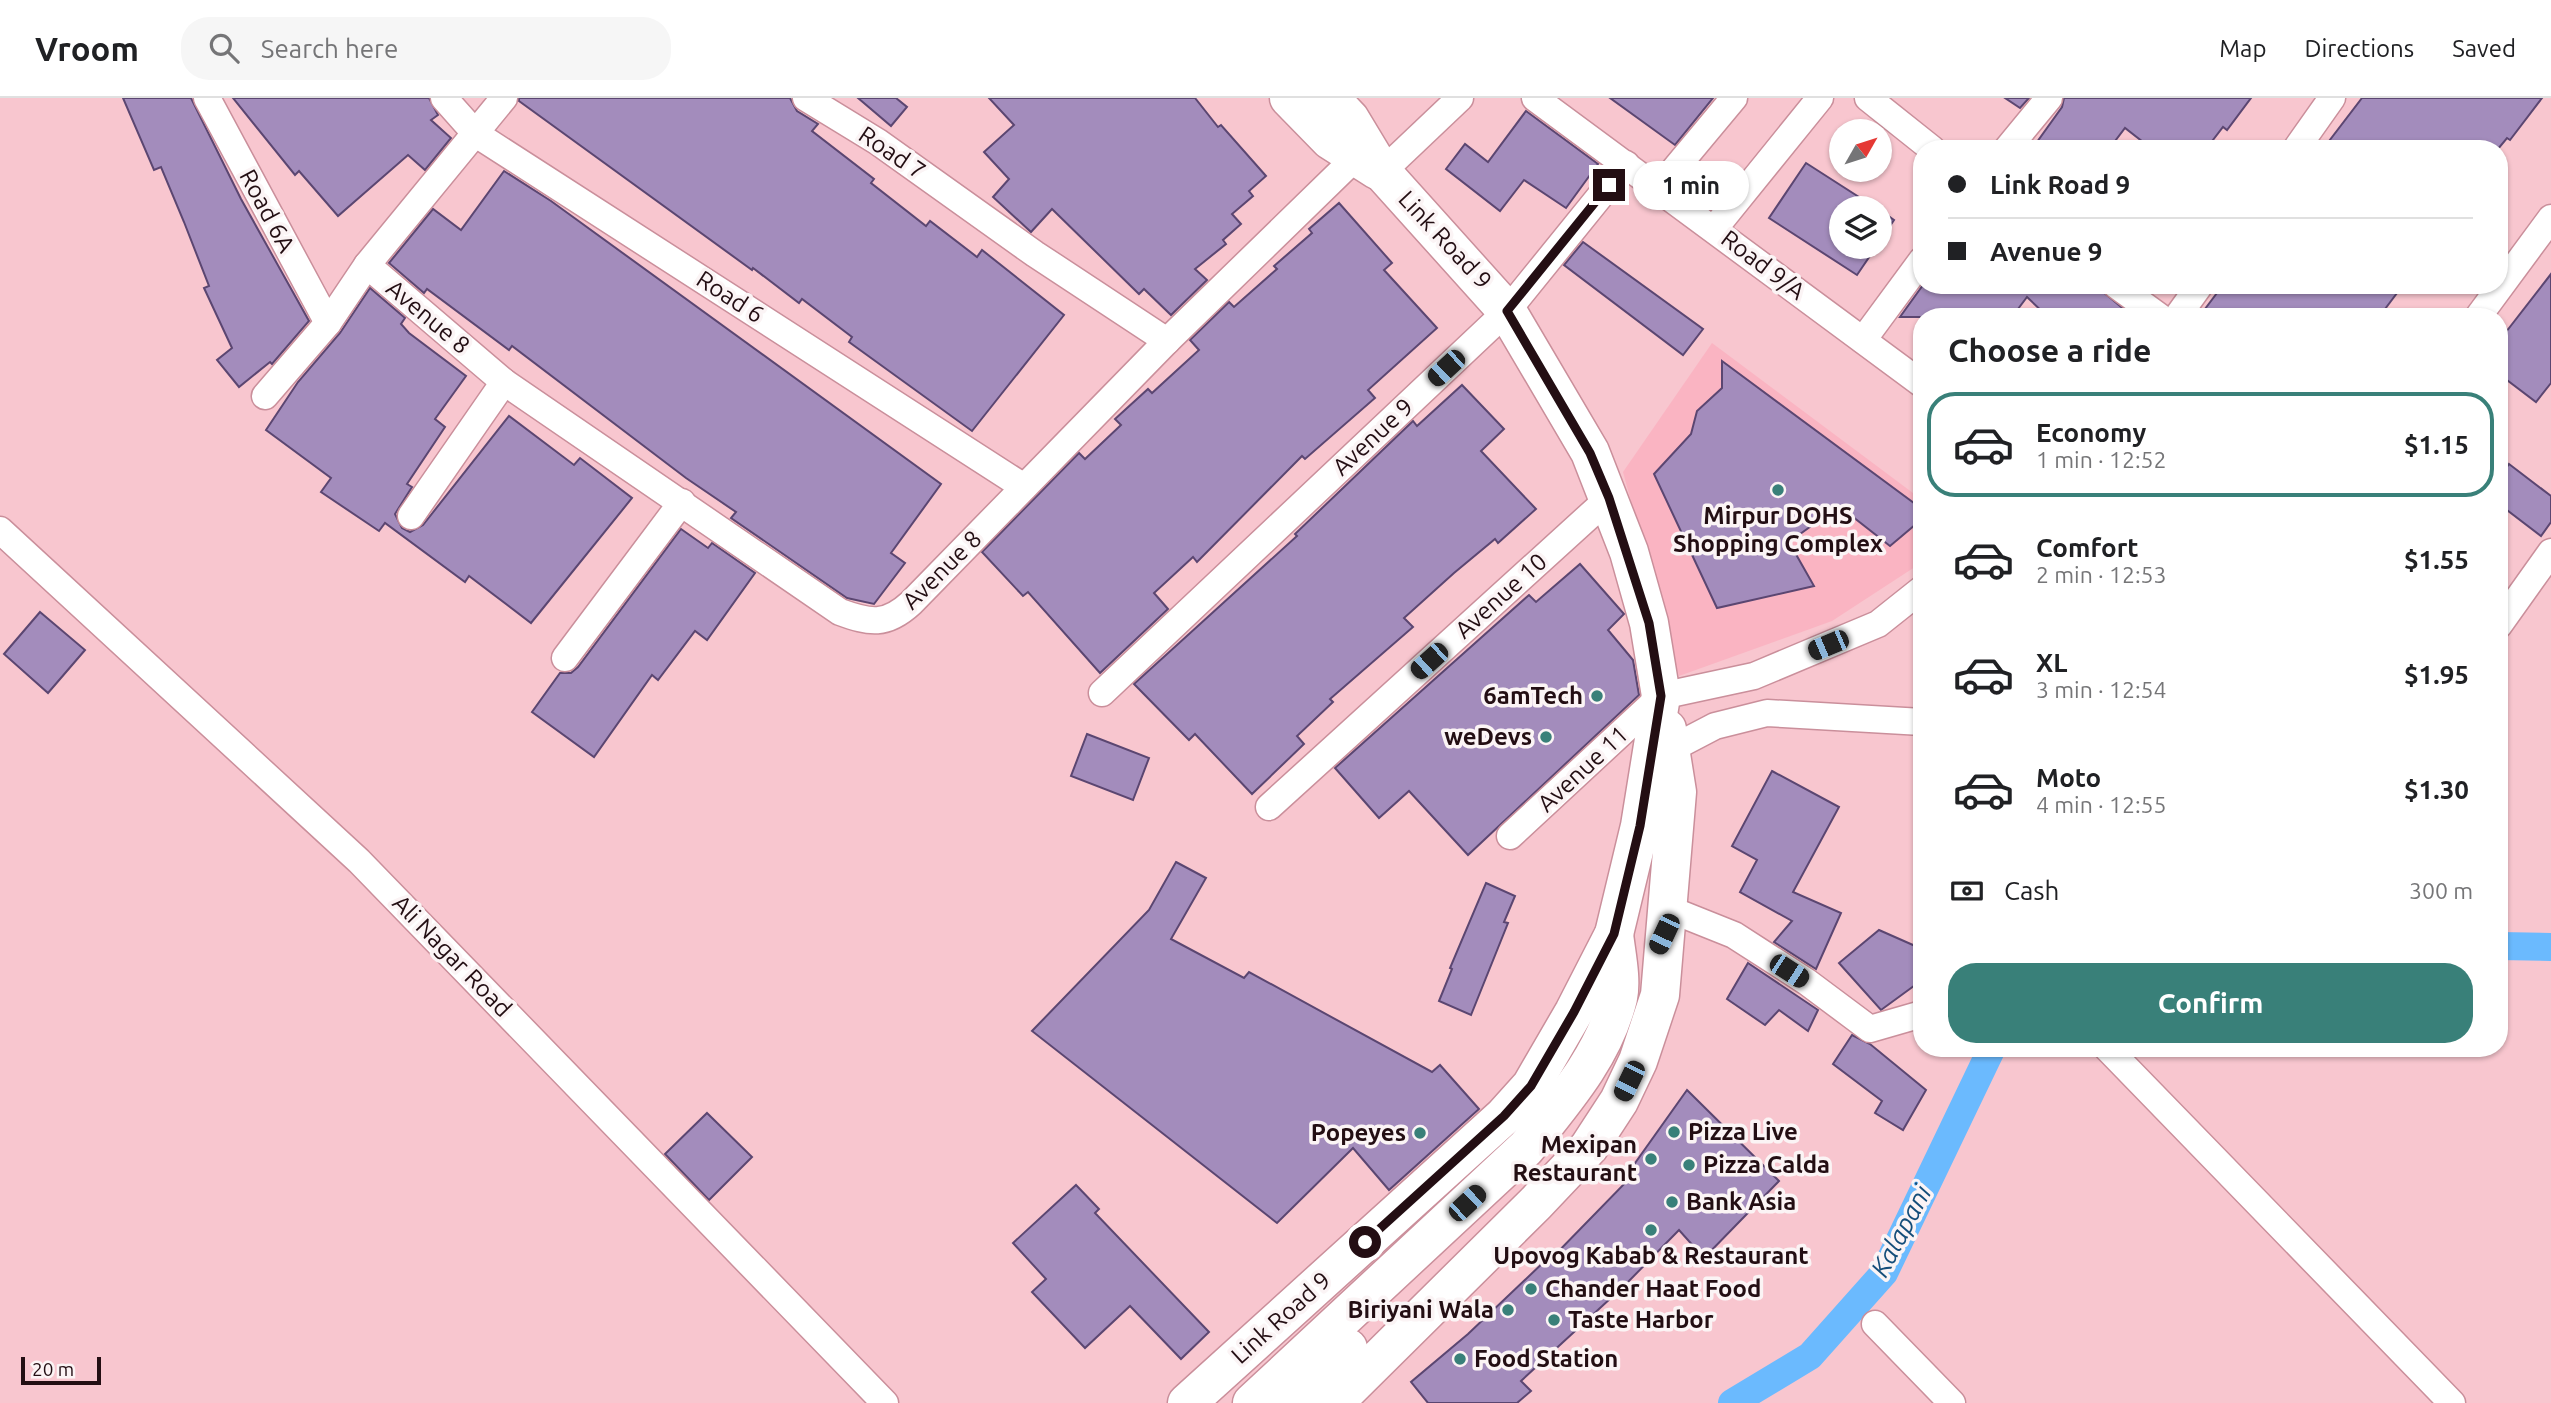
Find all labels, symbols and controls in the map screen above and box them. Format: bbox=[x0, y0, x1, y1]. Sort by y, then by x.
search box bbox=[181, 17, 671, 80]
icon: search bbox=[205, 29, 243, 67]
text: Vroom bbox=[35, 30, 139, 67]
text: Search here bbox=[261, 34, 398, 63]
text: Map bbox=[2219, 35, 2266, 62]
text: Directions bbox=[2304, 35, 2414, 62]
text: Saved bbox=[2452, 35, 2516, 62]
north arrow bbox=[1829, 119, 1892, 182]
map controls bbox=[1829, 119, 1892, 259]
street label: Road 7 bbox=[854, 121, 931, 185]
callout: 1 min bbox=[1634, 160, 1749, 210]
street label: Road 6A bbox=[234, 165, 301, 257]
route end bbox=[1593, 169, 1625, 201]
text: Link Road 9 bbox=[1990, 170, 2130, 199]
text: 1 min bbox=[1662, 173, 1720, 198]
street label: Link Road 9 bbox=[1393, 185, 1497, 294]
button: layers bbox=[1829, 196, 1892, 259]
street label: Road 9/A bbox=[1716, 224, 1811, 305]
text: Avenue 9 bbox=[1990, 237, 2102, 266]
street label: Road 6 bbox=[692, 265, 769, 328]
street label: Avenue 8 bbox=[381, 274, 475, 359]
text: Choose a ride bbox=[1948, 332, 2151, 368]
car bbox=[1424, 346, 1469, 390]
street label: Avenue 9 bbox=[1327, 393, 1418, 481]
icon: car bbox=[1952, 413, 2015, 476]
text: Economy bbox=[2036, 418, 2146, 447]
text: $1.15 bbox=[2404, 430, 2469, 459]
text: 1 min · 12:52 bbox=[2036, 447, 2167, 472]
marker: Mirpur DOHS Shopping Complex bbox=[1770, 482, 1786, 498]
place label: Mirpur DOHS Shopping Complex bbox=[1673, 502, 1883, 557]
street label: Avenue 8 bbox=[897, 525, 987, 615]
icon: car bbox=[1952, 528, 2015, 591]
text: Comfort bbox=[2036, 533, 2139, 562]
text: $1.55 bbox=[2404, 545, 2469, 574]
street label: Avenue 10 bbox=[1449, 548, 1552, 644]
text: 2 min · 12:53 bbox=[2036, 562, 2167, 587]
car bbox=[1805, 627, 1852, 663]
car bbox=[1407, 639, 1452, 683]
icon: car bbox=[1952, 643, 2015, 706]
text: XL bbox=[2036, 648, 2067, 677]
text: $1.95 bbox=[2404, 660, 2469, 689]
text: 3 min · 12:54 bbox=[2036, 677, 2167, 702]
place label: 6amTech bbox=[1483, 682, 1583, 709]
marker: 6amTech bbox=[1589, 688, 1605, 704]
street label: Avenue 11 bbox=[1532, 720, 1633, 817]
place label: weDevs bbox=[1444, 723, 1532, 750]
marker: weDevs bbox=[1538, 729, 1554, 745]
icon: car bbox=[1952, 758, 2015, 821]
text: Moto bbox=[2036, 763, 2101, 792]
text: $1.30 bbox=[2404, 775, 2469, 804]
text: 4 min · 12:55 bbox=[2036, 792, 2167, 817]
icon: cash bbox=[1948, 872, 1986, 910]
text: Cash bbox=[2004, 876, 2059, 905]
text: 300 m bbox=[2409, 878, 2473, 903]
street label: Ali Nagar Road bbox=[388, 889, 517, 1022]
car bbox=[1646, 911, 1683, 957]
car bbox=[1766, 951, 1813, 991]
button: Confirm bbox=[1948, 963, 2473, 1043]
car bbox=[1611, 1058, 1648, 1104]
place label: Pizza Live bbox=[1688, 1118, 1798, 1145]
place label: Popeyes bbox=[1311, 1119, 1406, 1146]
marker: Pizza Live bbox=[1666, 1124, 1682, 1140]
marker: Popeyes bbox=[1412, 1125, 1428, 1141]
place label: Mexipan Restaurant bbox=[1512, 1131, 1637, 1186]
marker: Mexipan Restaurant bbox=[1643, 1151, 1659, 1167]
place label: Pizza Calda bbox=[1703, 1151, 1830, 1178]
marker: Pizza Calda bbox=[1681, 1157, 1697, 1173]
water label: Kalapani bbox=[1864, 1179, 1937, 1281]
car bbox=[1445, 1181, 1490, 1225]
place label: Bank Asia bbox=[1686, 1188, 1796, 1215]
marker: Bank Asia bbox=[1664, 1194, 1680, 1210]
marker: Upovog Kabab & Restaurant bbox=[1643, 1222, 1659, 1238]
route start bbox=[1349, 1226, 1381, 1258]
place label: Upovog Kabab & Restaurant bbox=[1493, 1242, 1809, 1269]
street label: Link Road 9 bbox=[1226, 1266, 1336, 1369]
place label: Chander Haat Food bbox=[1545, 1275, 1761, 1302]
marker: Chander Haat Food bbox=[1523, 1281, 1539, 1297]
place label: Biriyani Wala bbox=[1348, 1296, 1494, 1323]
marker: Biriyani Wala bbox=[1500, 1302, 1516, 1318]
place label: Taste Harbor bbox=[1568, 1306, 1714, 1333]
marker: Taste Harbor bbox=[1546, 1312, 1562, 1328]
place label: Food Station bbox=[1474, 1345, 1618, 1372]
marker: Food Station bbox=[1452, 1351, 1468, 1367]
scale bar bbox=[21, 1354, 102, 1386]
text: 20 m bbox=[32, 1358, 74, 1380]

